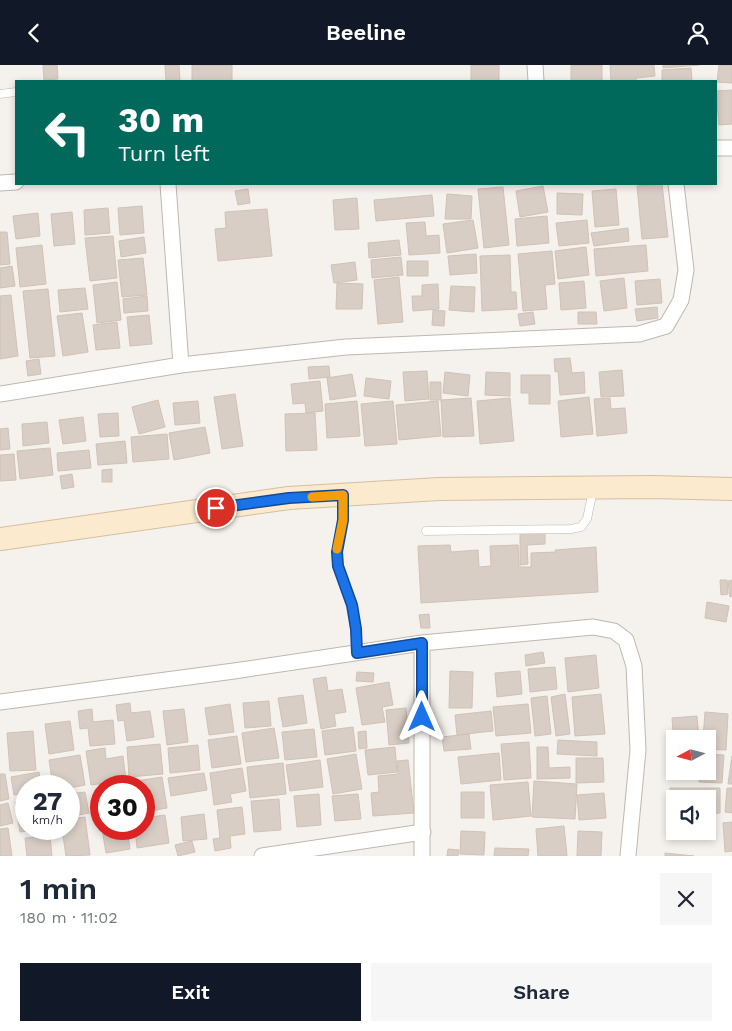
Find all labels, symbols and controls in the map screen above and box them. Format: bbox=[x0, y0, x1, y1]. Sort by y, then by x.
icon: back bbox=[20, 19, 48, 47]
icon: person bbox=[684, 19, 712, 47]
text: Beeline bbox=[326, 20, 406, 45]
text: 30 m bbox=[118, 99, 204, 141]
icon: left bbox=[35, 100, 100, 165]
text: Turn left bbox=[118, 141, 210, 166]
pin bbox=[195, 487, 237, 529]
icon: arrive bbox=[202, 494, 230, 522]
position arrow bbox=[395, 690, 447, 742]
north arrow bbox=[666, 730, 716, 780]
map controls bbox=[666, 730, 716, 840]
speed limit sign: 30 bbox=[90, 775, 155, 840]
text: 27 bbox=[33, 787, 62, 816]
button: sound bbox=[666, 790, 716, 840]
text: km/h bbox=[32, 813, 63, 827]
text: 1 min bbox=[20, 871, 97, 906]
button: close bbox=[660, 873, 712, 925]
text: 180 m · 11:02 bbox=[20, 908, 117, 927]
button: Exit bbox=[20, 963, 361, 1021]
button: Share bbox=[371, 963, 712, 1021]

